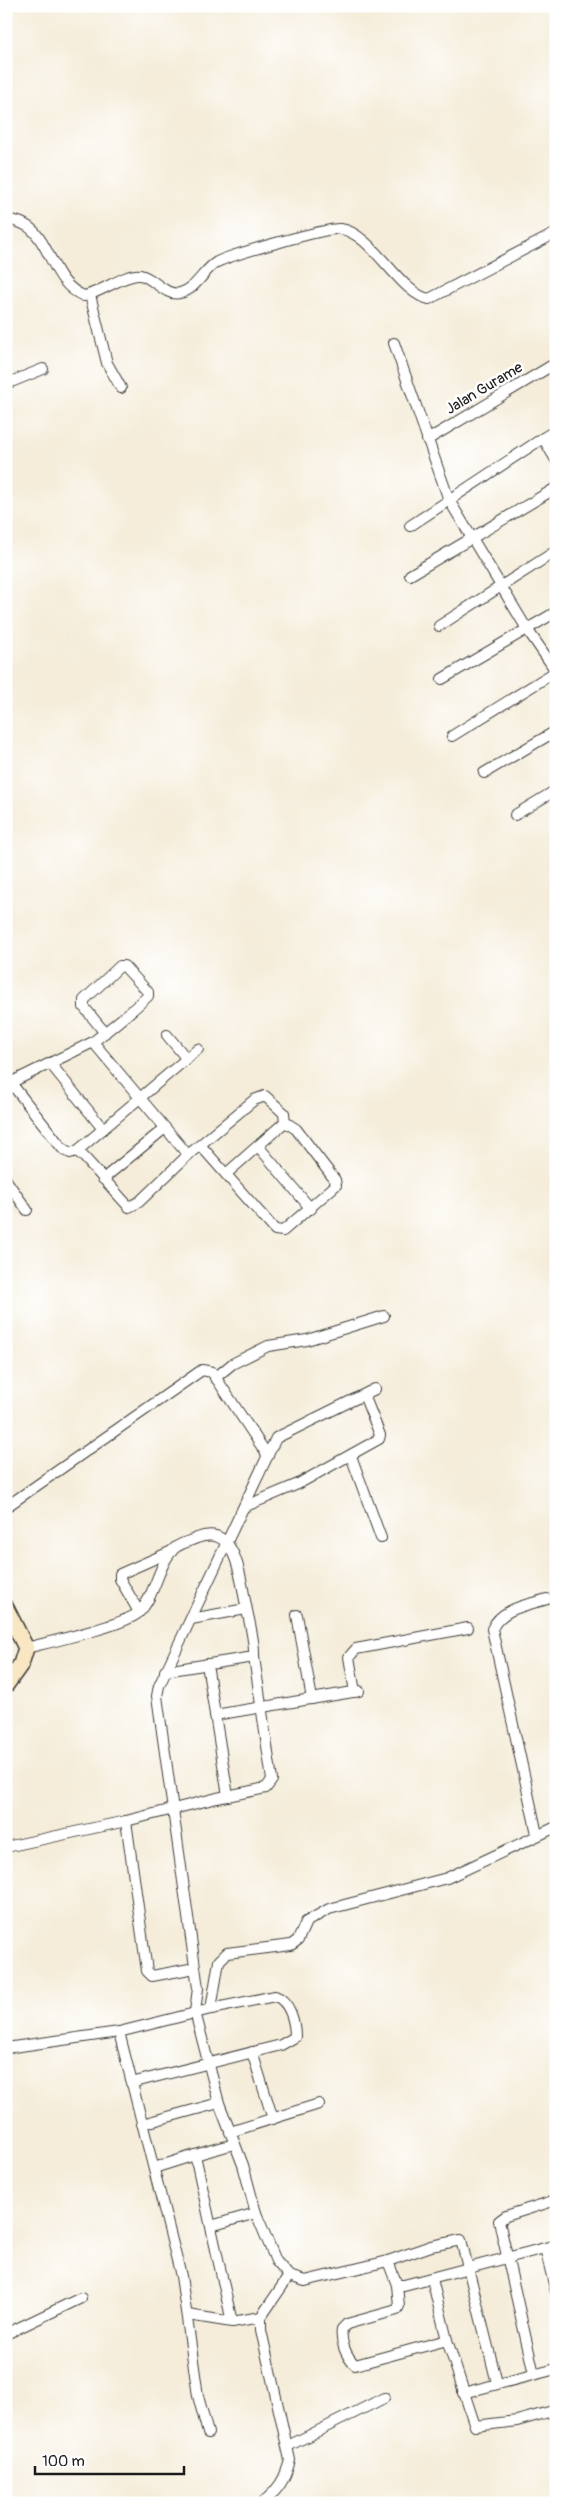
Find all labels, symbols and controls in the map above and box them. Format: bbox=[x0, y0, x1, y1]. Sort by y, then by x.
street label: Jalan Gurame bbox=[442, 358, 527, 419]
scale bar bbox=[35, 2444, 184, 2476]
text: 100 m bbox=[42, 2452, 85, 2471]

